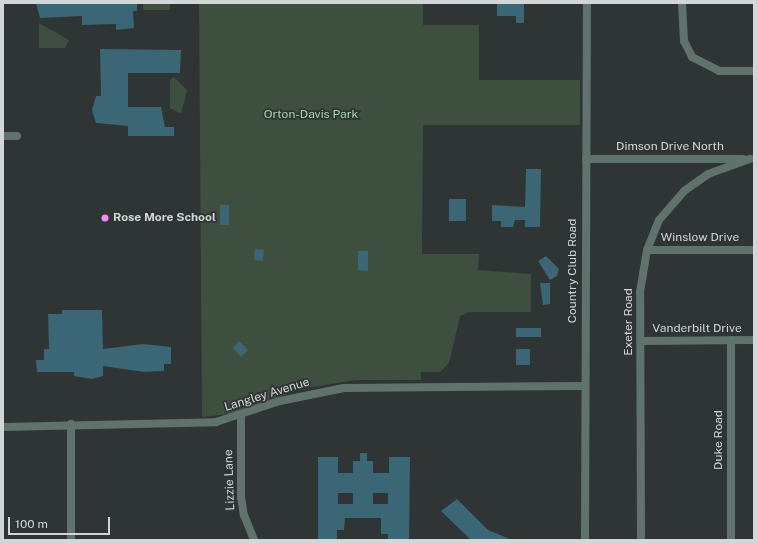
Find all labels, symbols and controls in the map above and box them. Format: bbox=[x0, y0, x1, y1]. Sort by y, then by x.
park label: Orton-Davis Park bbox=[264, 108, 358, 122]
street label: Dimson Drive North bbox=[616, 140, 724, 154]
place label: Rose More School bbox=[113, 211, 216, 225]
marker: Rose More School bbox=[100, 213, 110, 223]
street label: Country Club Road bbox=[566, 219, 580, 323]
street label: Winslow Drive bbox=[661, 231, 739, 245]
street label: Exeter Road bbox=[622, 288, 636, 356]
street label: Vanderbilt Drive bbox=[652, 322, 742, 336]
street label: Langley Avenue bbox=[223, 375, 311, 415]
street label: Duke Road bbox=[712, 410, 726, 470]
street label: Lizzie Lane bbox=[222, 449, 238, 511]
scale bar bbox=[10, 509, 112, 535]
text: 100 m bbox=[15, 517, 48, 531]

